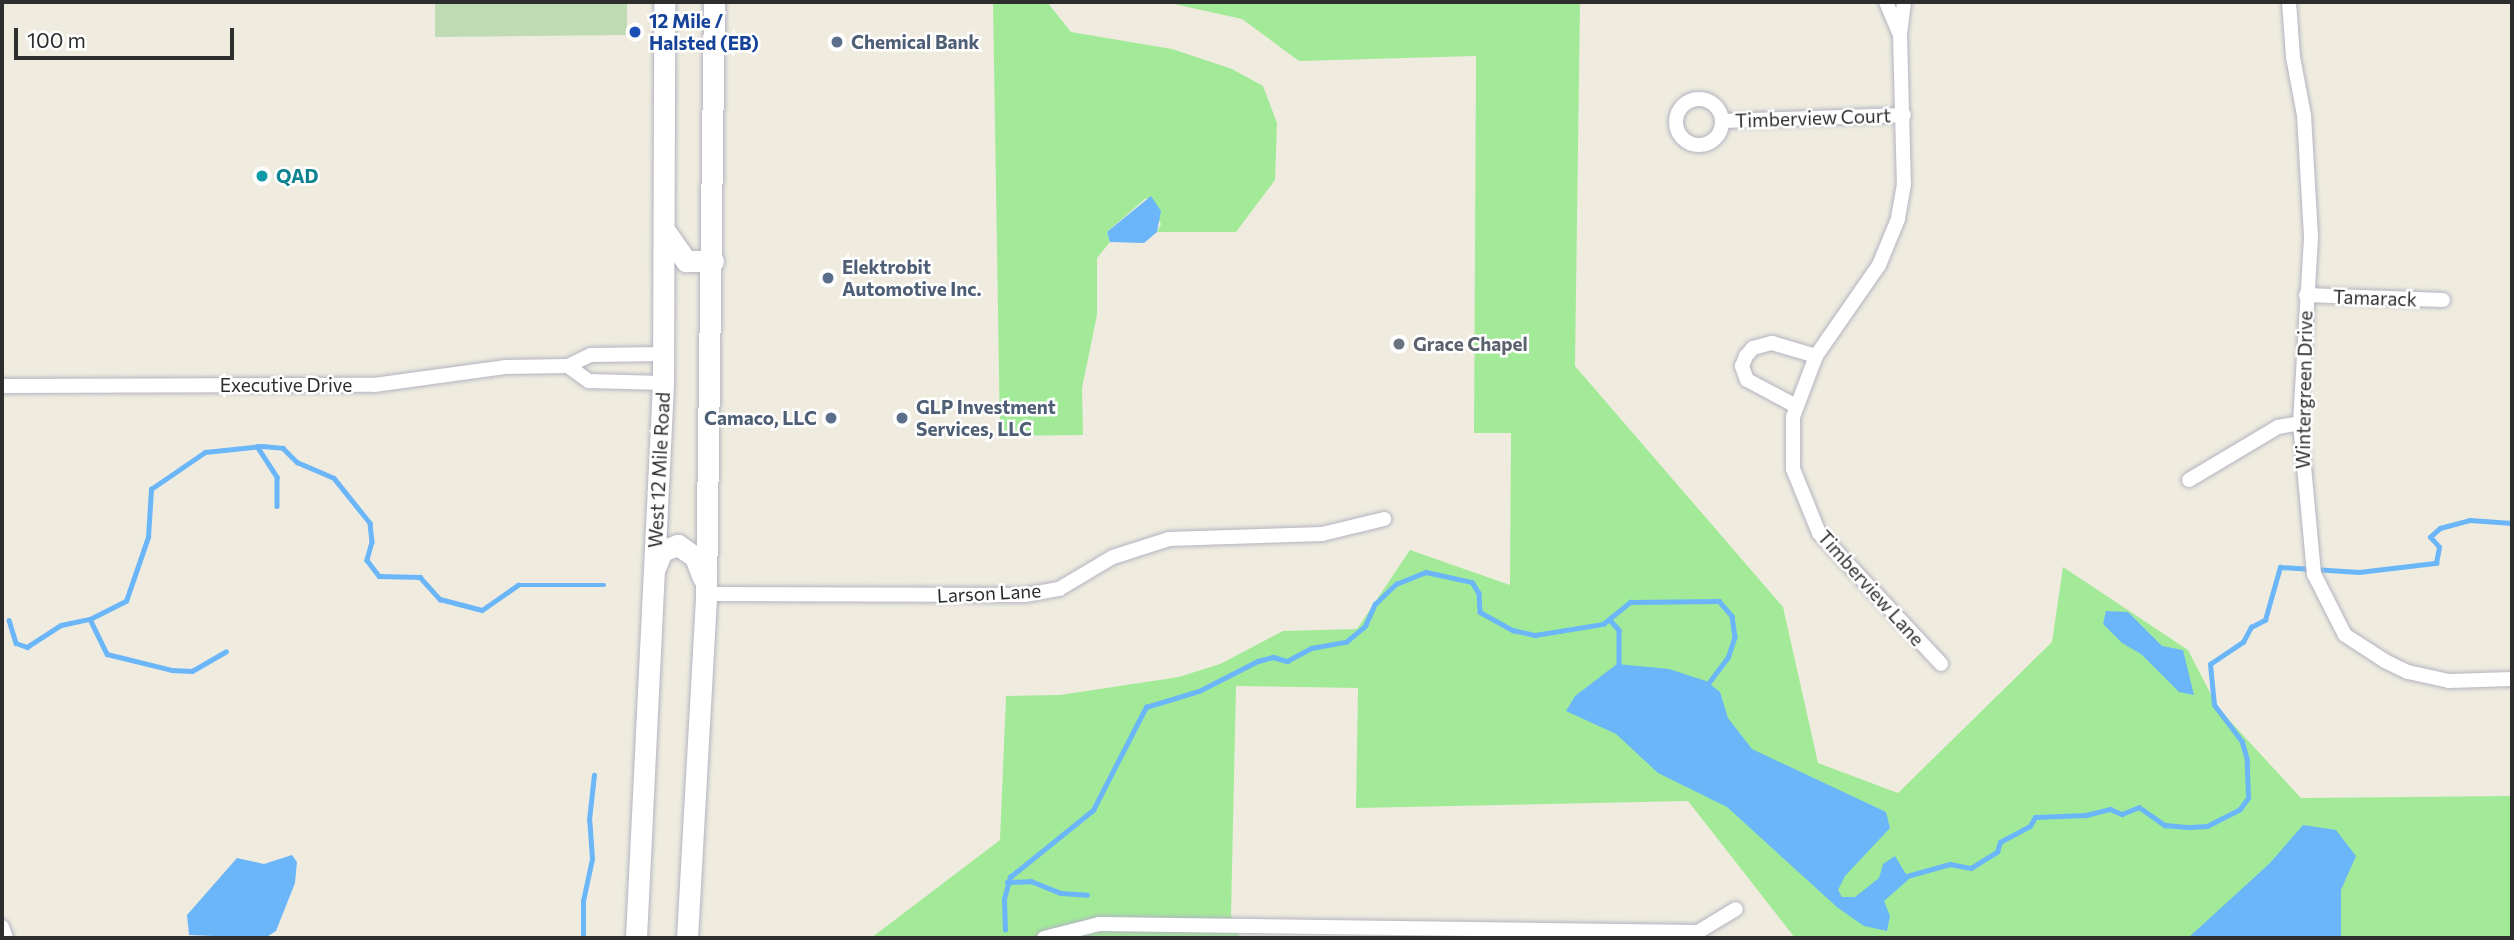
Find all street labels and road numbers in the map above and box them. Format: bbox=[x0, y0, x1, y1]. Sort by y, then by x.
street label: Timberview Court bbox=[1735, 104, 1891, 132]
street label: Tamarack bbox=[2333, 285, 2417, 311]
street label: Wintergreen Drive bbox=[2291, 311, 2317, 469]
street label: Executive Drive bbox=[220, 374, 352, 396]
street label: West 12 Mile Road bbox=[644, 391, 674, 549]
street label: Timberview Lane bbox=[1813, 526, 1929, 650]
street label: Larson Lane bbox=[936, 579, 1042, 607]

